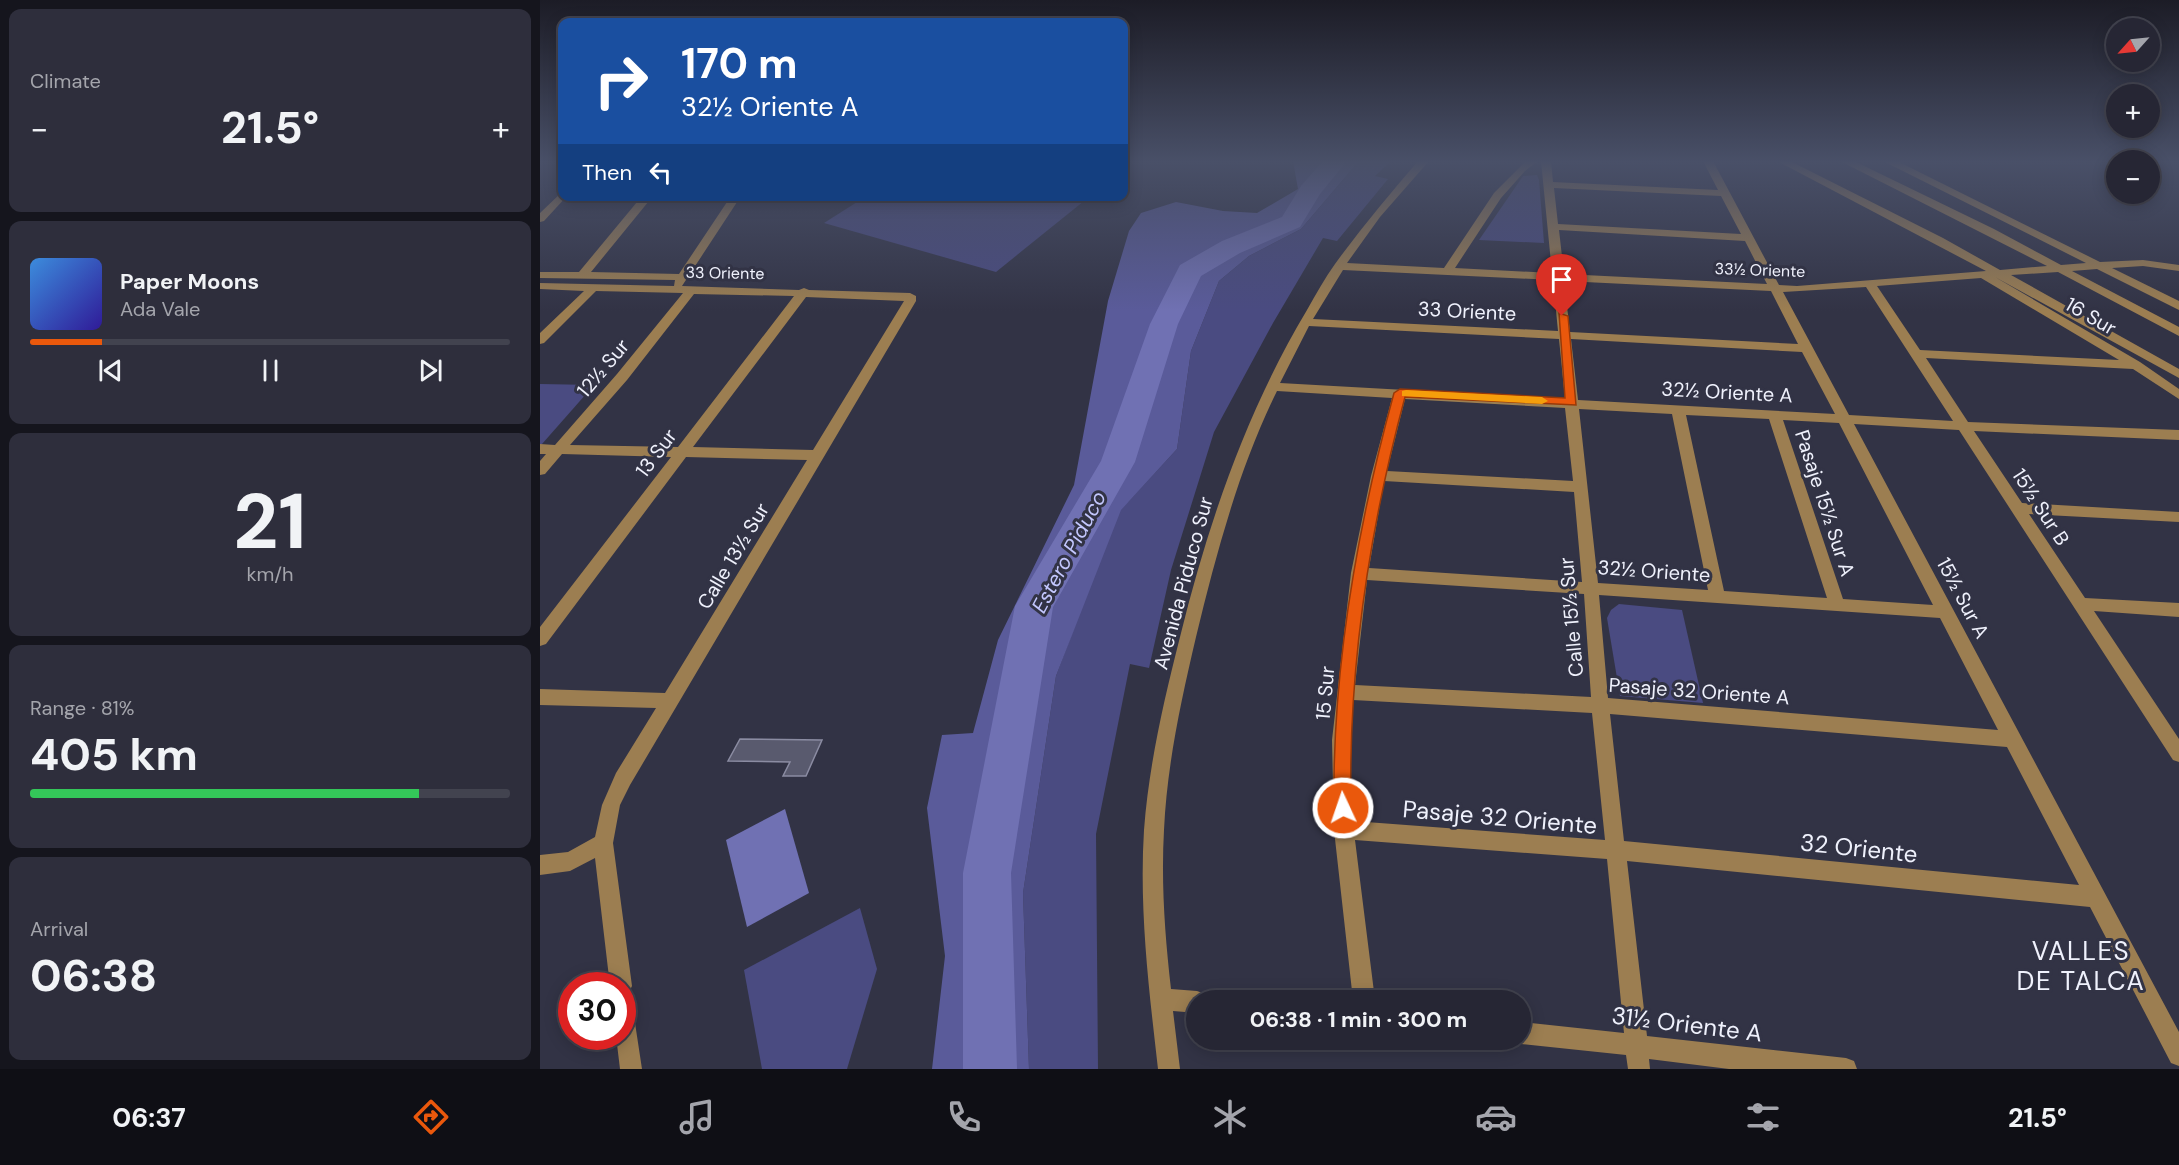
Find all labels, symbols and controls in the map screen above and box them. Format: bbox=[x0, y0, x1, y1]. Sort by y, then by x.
north arrow bbox=[2106, 18, 2160, 72]
map controls bbox=[2106, 18, 2160, 204]
text: 170 m bbox=[681, 36, 798, 91]
icon: right bbox=[582, 42, 660, 120]
text: Climate bbox=[30, 68, 101, 94]
button: + bbox=[2106, 84, 2160, 138]
text: 32½ Oriente A bbox=[681, 89, 859, 124]
text: 21.5° bbox=[221, 98, 319, 157]
text: − bbox=[30, 107, 48, 150]
text: + bbox=[492, 107, 510, 150]
button: − bbox=[2106, 150, 2160, 204]
icon: left bbox=[644, 156, 677, 189]
text: Then bbox=[582, 158, 632, 187]
pin bbox=[1536, 254, 1587, 316]
street label: 33½ Oriente bbox=[1714, 258, 1806, 282]
street label: 33 Oriente bbox=[685, 262, 765, 284]
icon: arrive bbox=[1545, 263, 1578, 296]
text: Paper Moons bbox=[120, 267, 259, 296]
street label: 16 Sur bbox=[2061, 291, 2121, 341]
street label: 33 Oriente bbox=[1417, 295, 1517, 327]
text: Ada Vale bbox=[120, 296, 200, 322]
street label: 12½ Sur bbox=[571, 333, 635, 403]
icon: previous bbox=[94, 354, 127, 387]
icon: pause bbox=[254, 354, 287, 387]
icon: next bbox=[414, 354, 447, 387]
street label: 32½ Oriente A bbox=[1661, 376, 1793, 408]
street label: 13 Sur bbox=[629, 424, 683, 482]
street label: Pasaje 15½ Sur A bbox=[1789, 427, 1861, 579]
street label: 15½ Sur B bbox=[2007, 464, 2075, 550]
text: 21 bbox=[233, 471, 307, 572]
water label: Estero Piduco bbox=[1025, 486, 1113, 618]
street label: Avenida Piduco Sur bbox=[1147, 494, 1219, 672]
street label: Calle 13½ Sur bbox=[691, 498, 775, 614]
street label: 15½ Sur A bbox=[1931, 553, 1995, 643]
street label: 32½ Oriente bbox=[1597, 554, 1711, 588]
street label: Calle 15½ Sur bbox=[1553, 556, 1589, 678]
text: km/h bbox=[246, 561, 294, 587]
street label: 15 Sur bbox=[1310, 665, 1340, 721]
street label: Pasaje 32 Oriente A bbox=[1608, 672, 1790, 710]
text: Range · 81% bbox=[30, 695, 134, 721]
text: 405 km bbox=[30, 725, 198, 784]
position arrow bbox=[1311, 776, 1375, 840]
street label: Pasaje 32 Oriente bbox=[1401, 793, 1599, 841]
street label: 32 Oriente bbox=[1799, 826, 1919, 870]
text: Arrival bbox=[30, 916, 88, 942]
district label: VALLES DE TALCA bbox=[2017, 934, 2145, 998]
text: 06:38 bbox=[30, 946, 157, 1005]
speed limit sign: 30 bbox=[558, 972, 636, 1050]
street label: 31½ Oriente A bbox=[1610, 999, 1764, 1049]
text: 06:38 · 1 min · 300 m bbox=[1250, 1005, 1467, 1034]
icon: directions bbox=[410, 1096, 452, 1138]
icon: music bbox=[676, 1096, 718, 1138]
icon: phone bbox=[943, 1096, 985, 1138]
icon: climate bbox=[1209, 1096, 1251, 1138]
icon: car bbox=[1475, 1096, 1517, 1138]
icon: filters bbox=[1742, 1096, 1784, 1138]
text: 06:37 bbox=[112, 1100, 186, 1135]
text: 21.5° bbox=[2008, 1100, 2067, 1135]

